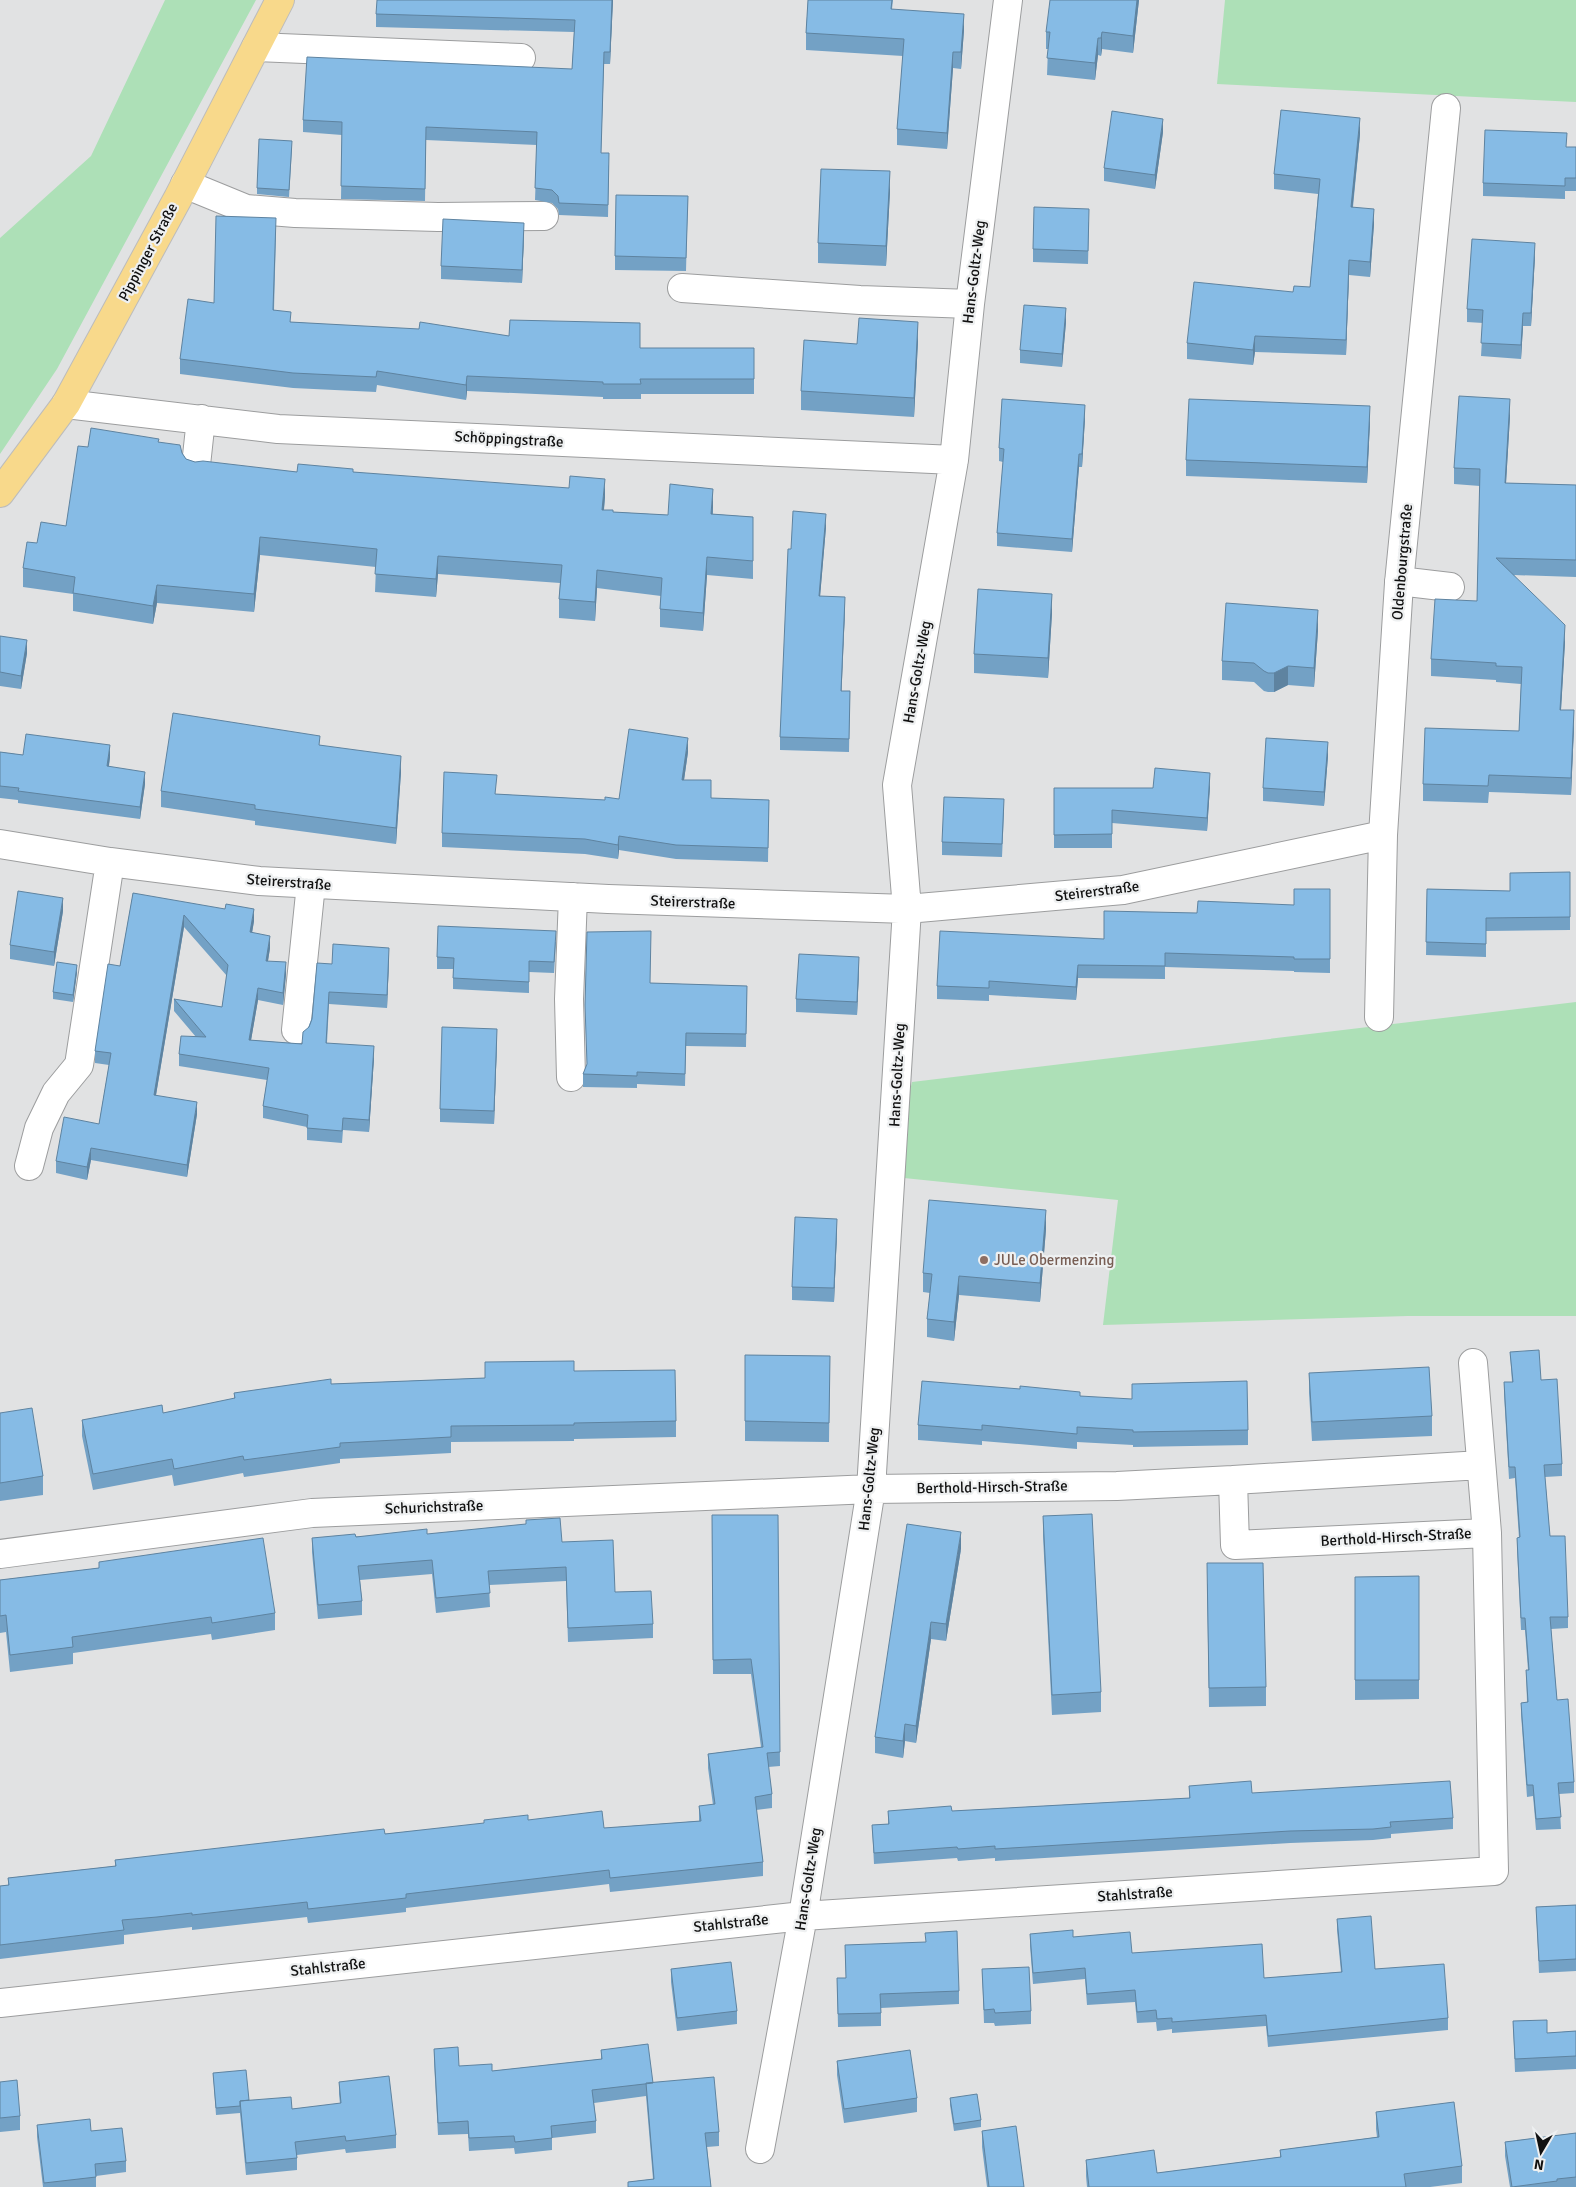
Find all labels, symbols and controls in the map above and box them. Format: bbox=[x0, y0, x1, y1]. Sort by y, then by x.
street label: Pippinger Straße bbox=[115, 200, 181, 304]
street label: Hans-Goltz-Weg bbox=[959, 219, 989, 325]
street label: Schöppingstraße bbox=[454, 427, 564, 451]
street label: Oldenbourgstraße bbox=[1388, 503, 1416, 621]
street label: Hans-Goltz-Weg bbox=[899, 619, 935, 725]
street label: Steirerstraße bbox=[246, 870, 332, 894]
street label: Steirerstraße bbox=[1054, 877, 1140, 905]
street label: Steirerstraße bbox=[650, 892, 736, 912]
street label: Hans-Goltz-Weg bbox=[885, 1022, 909, 1127]
place label: JULe Obermenzing bbox=[994, 1251, 1114, 1269]
marker: JULe Obermenzing bbox=[978, 1254, 990, 1266]
street label: Hans-Goltz-Weg bbox=[855, 1426, 883, 1532]
street label: Berthold-Hirsch-Straße bbox=[916, 1477, 1068, 1497]
street label: Schurichstraße bbox=[384, 1496, 484, 1518]
street label: Berthold-Hirsch-Straße bbox=[1320, 1524, 1472, 1550]
street label: Hans-Goltz-Weg bbox=[791, 1826, 825, 1932]
street label: Stahlstraße bbox=[1097, 1882, 1173, 1906]
street label: Stahlstraße bbox=[693, 1910, 769, 1936]
street label: Stahlstraße bbox=[290, 1954, 366, 1980]
north arrow bbox=[1516, 2127, 1566, 2177]
text: N bbox=[1533, 2155, 1545, 2174]

